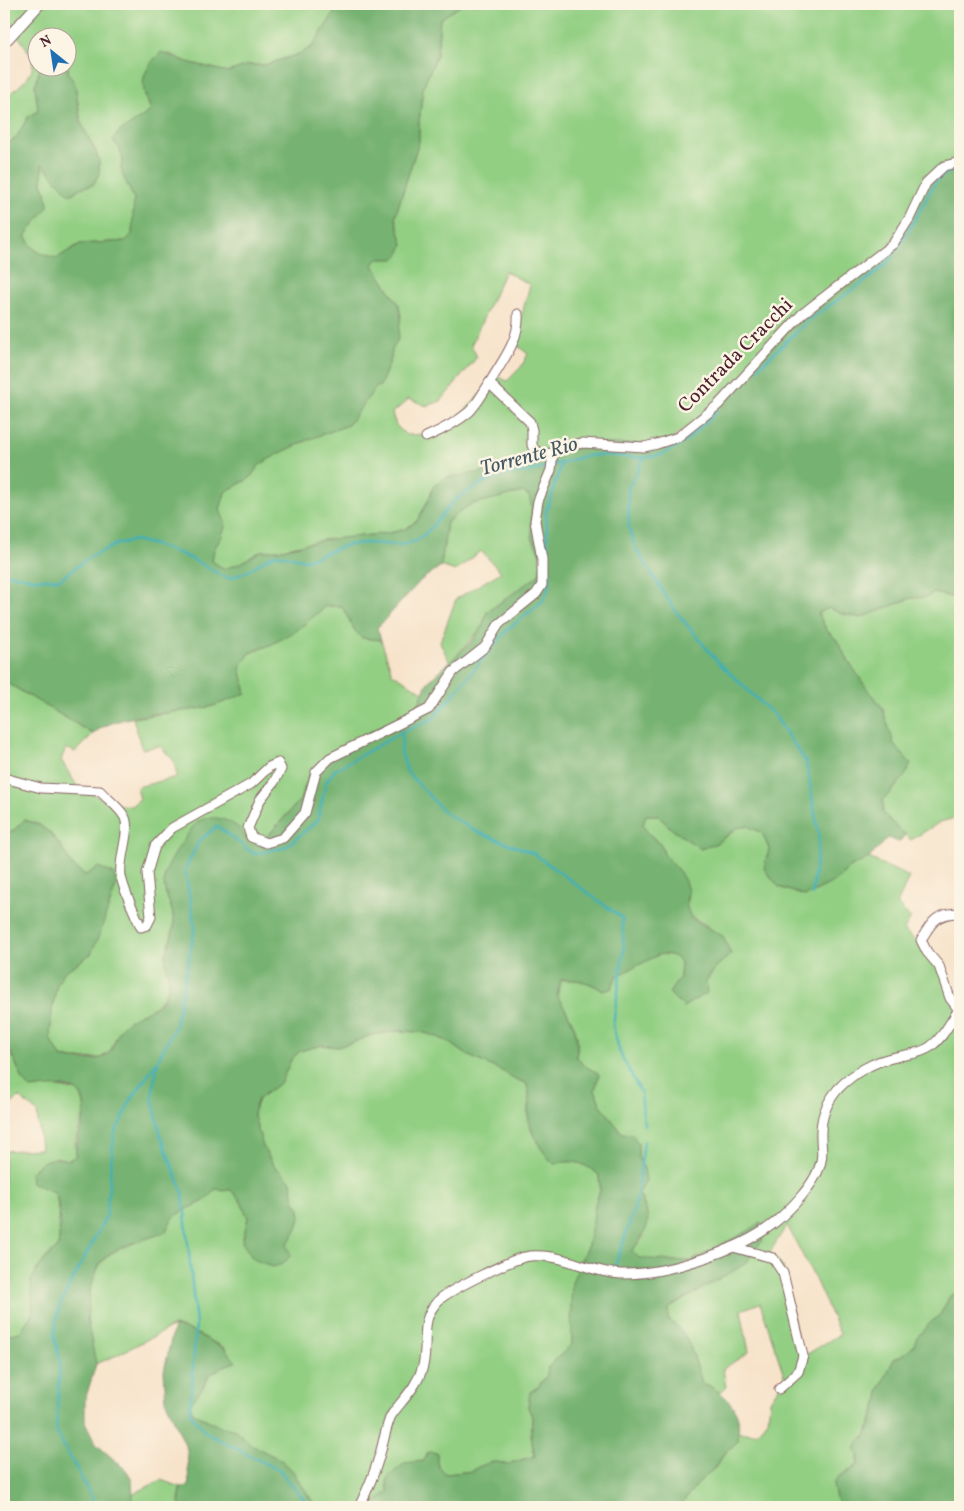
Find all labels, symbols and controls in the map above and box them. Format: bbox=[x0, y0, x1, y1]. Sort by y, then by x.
north arrow bbox=[28, 28, 78, 78]
text: N bbox=[37, 31, 55, 53]
street label: Contrada Cracchi bbox=[672, 292, 800, 420]
water label: Torrente Rio bbox=[477, 430, 581, 484]

